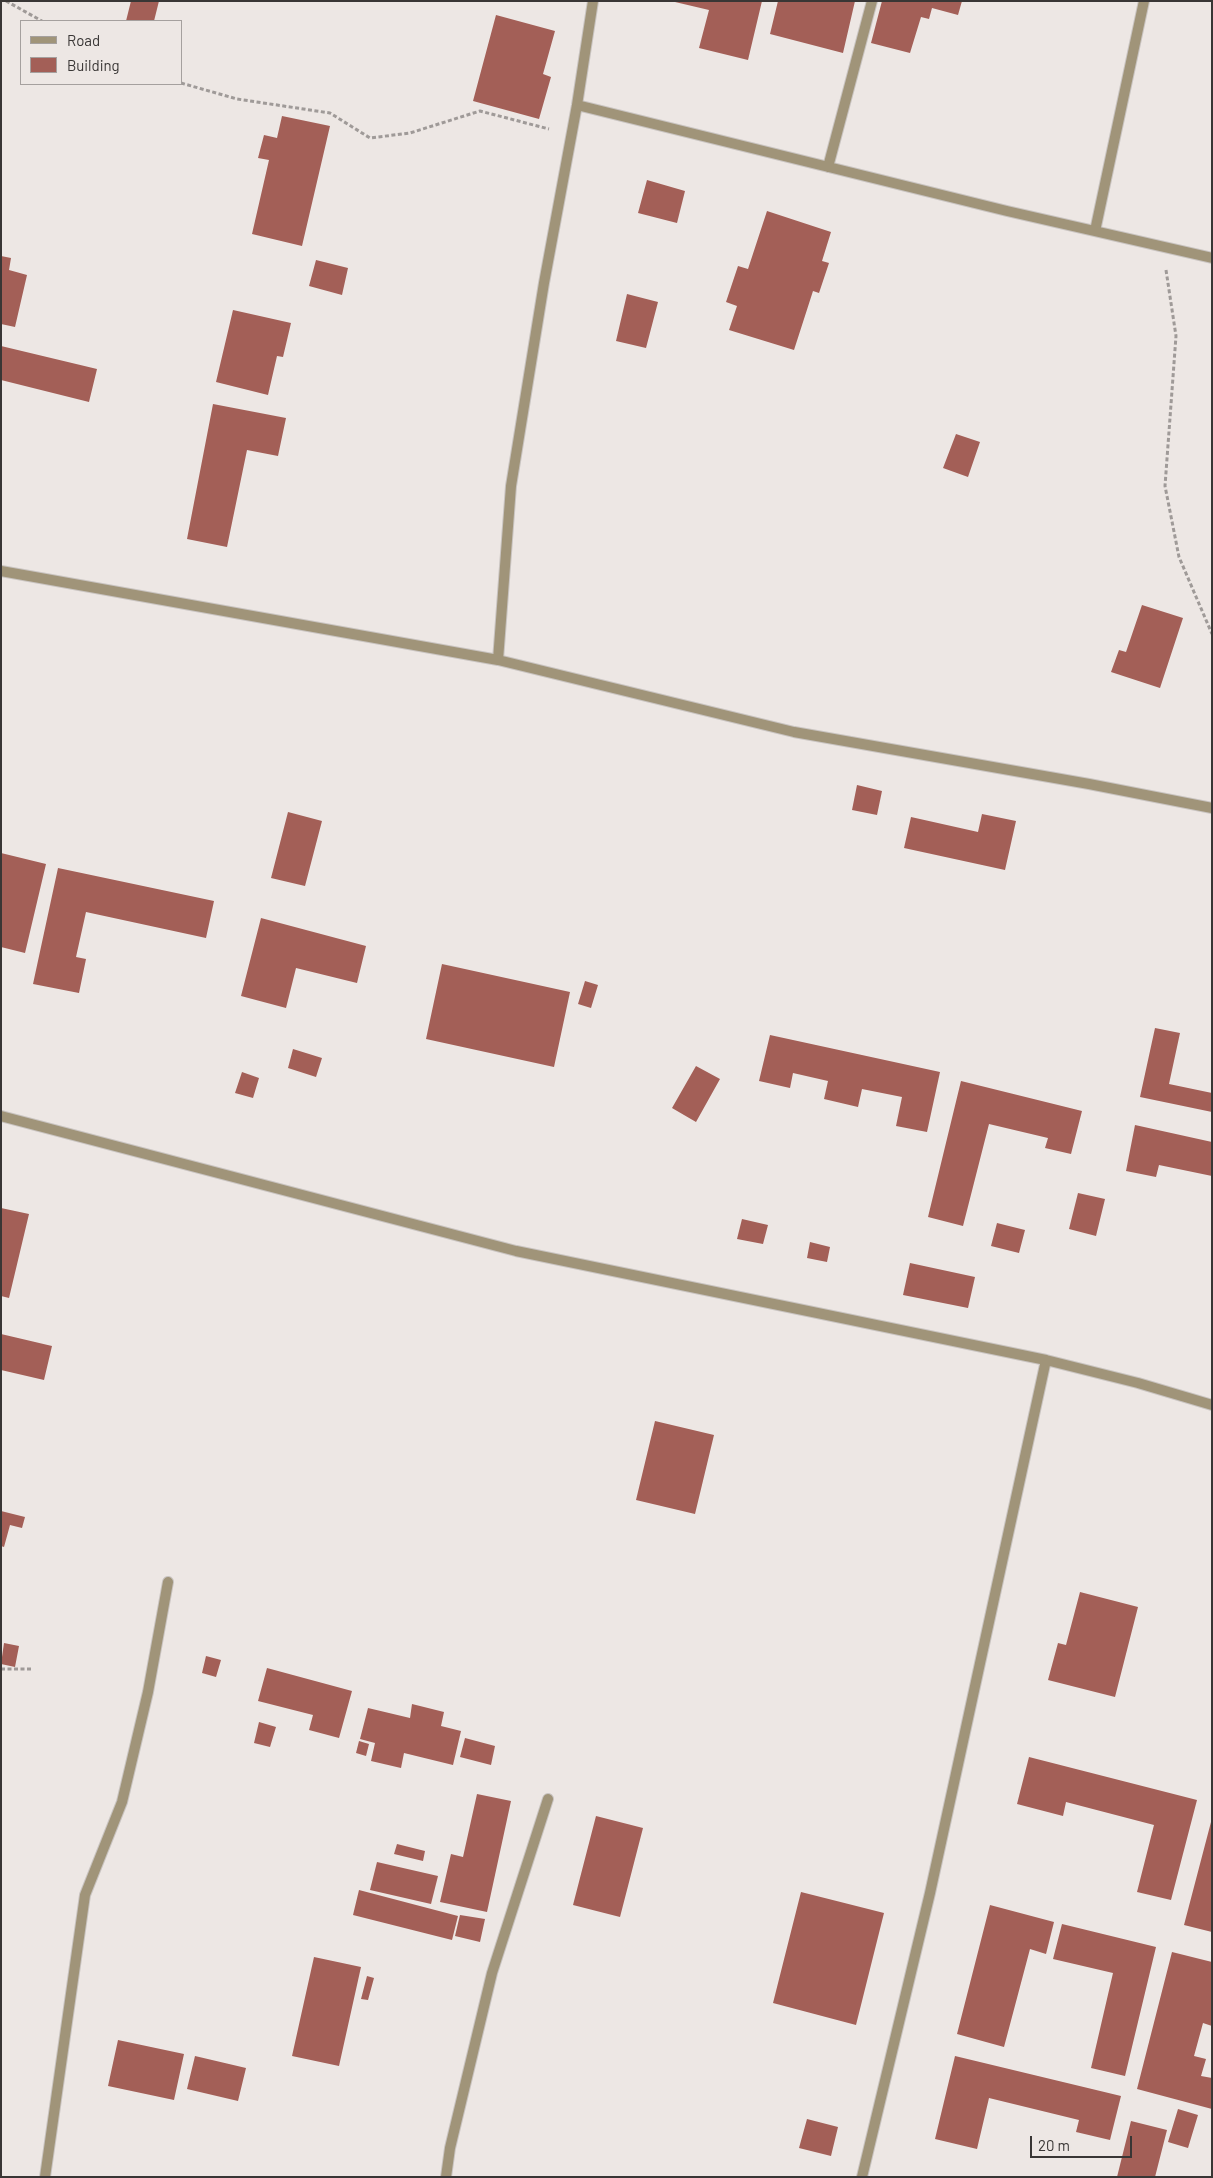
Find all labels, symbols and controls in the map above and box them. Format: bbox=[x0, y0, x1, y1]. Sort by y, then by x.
legend bbox=[20, 20, 182, 85]
text: Road bbox=[67, 31, 100, 49]
text: Building bbox=[67, 56, 120, 74]
scale bar bbox=[1033, 2126, 1136, 2158]
text: 20 m bbox=[1038, 2136, 1070, 2154]

